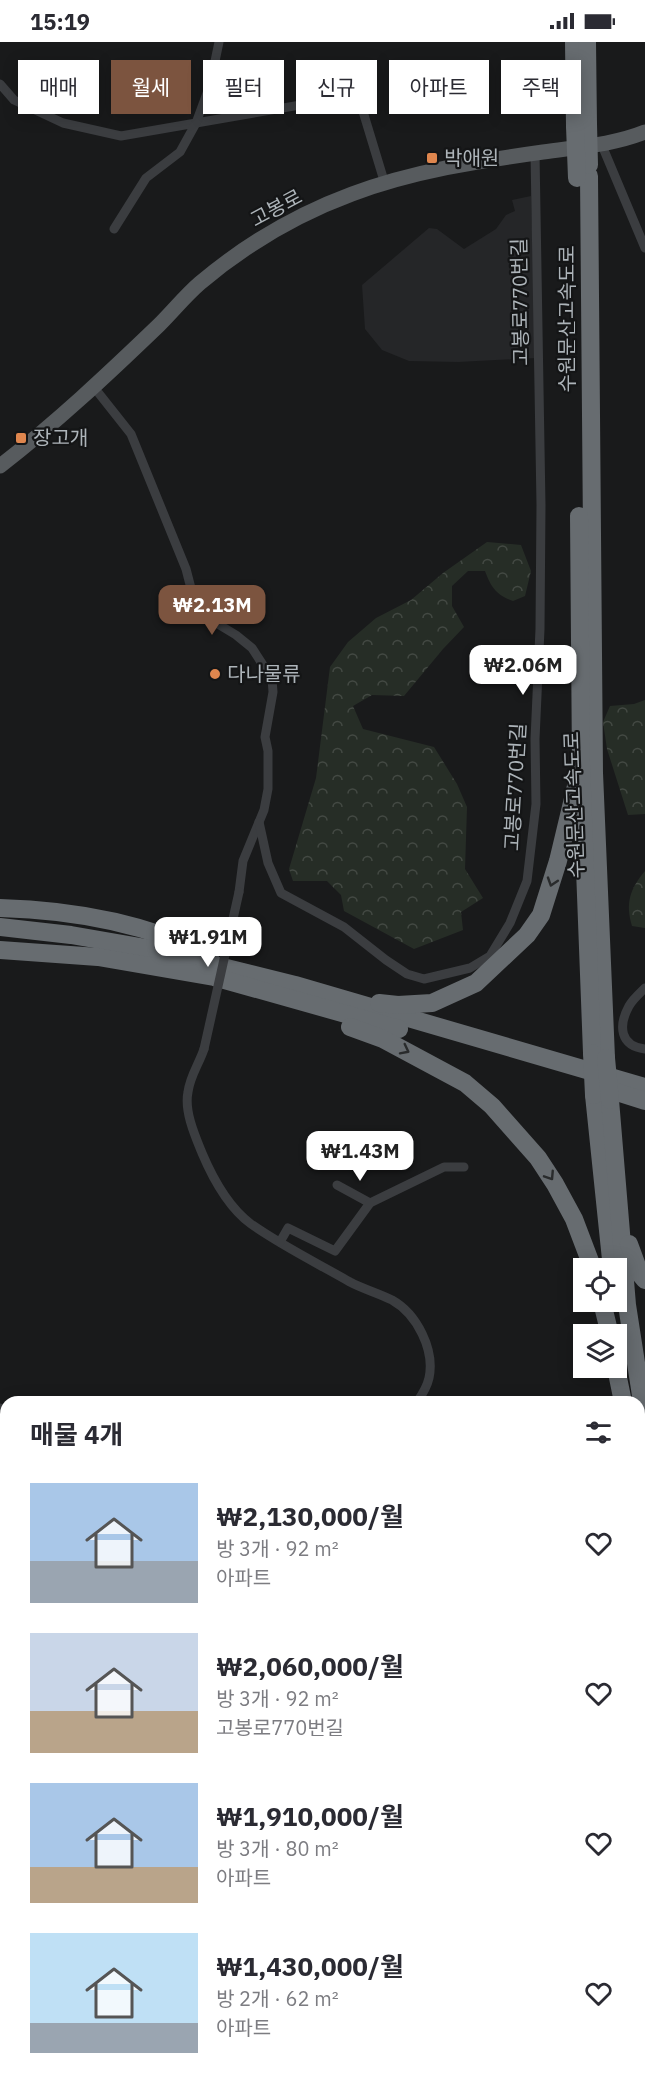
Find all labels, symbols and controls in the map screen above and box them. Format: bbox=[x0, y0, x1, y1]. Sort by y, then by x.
text: 15:19 bbox=[30, 7, 90, 36]
chip: 매매 bbox=[18, 60, 99, 114]
chip: 월세 bbox=[111, 60, 191, 114]
chip: 필터 bbox=[203, 60, 284, 114]
chip: 신규 bbox=[296, 60, 377, 114]
chip: 아파트 bbox=[389, 60, 489, 114]
chip: 주택 bbox=[501, 60, 581, 114]
place label: 박애원 bbox=[444, 144, 499, 171]
marker: 박애원 bbox=[425, 151, 439, 165]
street label: 고봉로 bbox=[245, 183, 306, 232]
street label: 고봉로770번길 bbox=[505, 238, 534, 366]
street label: 수원문산고속도로 bbox=[553, 245, 580, 393]
place label: 장고개 bbox=[33, 424, 88, 451]
marker: 장고개 bbox=[14, 431, 28, 445]
pin: ₩2.13M bbox=[163, 585, 261, 636]
text: ₩2.13M bbox=[172, 591, 252, 618]
pin: ₩2.06M bbox=[474, 645, 572, 696]
text: ₩2.06M bbox=[483, 651, 563, 678]
place label: 다나물류 bbox=[227, 660, 301, 687]
marker: 다나물류 bbox=[208, 667, 222, 681]
street label: 고봉로770번길 bbox=[498, 722, 531, 852]
street label: 수원문산고속도로 bbox=[557, 731, 590, 879]
one-way arrow bbox=[546, 876, 559, 887]
pin: ₩1.91M bbox=[159, 917, 257, 968]
text: ₩1.91M bbox=[168, 923, 248, 950]
one-way arrow bbox=[399, 1042, 410, 1054]
pin: ₩1.43M bbox=[311, 1131, 409, 1182]
text: ₩1.43M bbox=[320, 1137, 400, 1164]
one-way arrow bbox=[543, 1169, 554, 1180]
map controls bbox=[573, 1258, 627, 1378]
button: locate bbox=[573, 1258, 627, 1312]
button: layers bbox=[573, 1324, 627, 1378]
icon: filters bbox=[582, 1416, 615, 1449]
text: 매물 4개 bbox=[30, 1417, 124, 1451]
text: ₩2,130,000/월 bbox=[216, 1499, 404, 1533]
icon: home bbox=[78, 1507, 150, 1579]
icon: heart bbox=[582, 1527, 615, 1560]
text: 방 3개 · 92 m² bbox=[216, 1535, 339, 1562]
text: 아파트 bbox=[216, 1564, 271, 1591]
text: ₩2,060,000/월 bbox=[216, 1649, 404, 1683]
icon: home bbox=[78, 1657, 150, 1729]
icon: heart bbox=[582, 1677, 615, 1710]
text: 방 3개 · 92 m² bbox=[216, 1685, 339, 1712]
text: 고봉로770번길 bbox=[216, 1714, 344, 1741]
text: ₩1,910,000/월 bbox=[216, 1799, 404, 1833]
icon: home bbox=[78, 1807, 150, 1879]
icon: heart bbox=[582, 1827, 615, 1860]
text: 방 3개 · 80 m² bbox=[216, 1835, 339, 1862]
text: 아파트 bbox=[216, 1864, 271, 1891]
text: ₩1,430,000/월 bbox=[216, 1949, 404, 1983]
icon: home bbox=[78, 1957, 150, 2029]
icon: heart bbox=[582, 1977, 615, 2010]
text: 방 2개 · 62 m² bbox=[216, 1985, 339, 2012]
text: 아파트 bbox=[216, 2014, 271, 2041]

